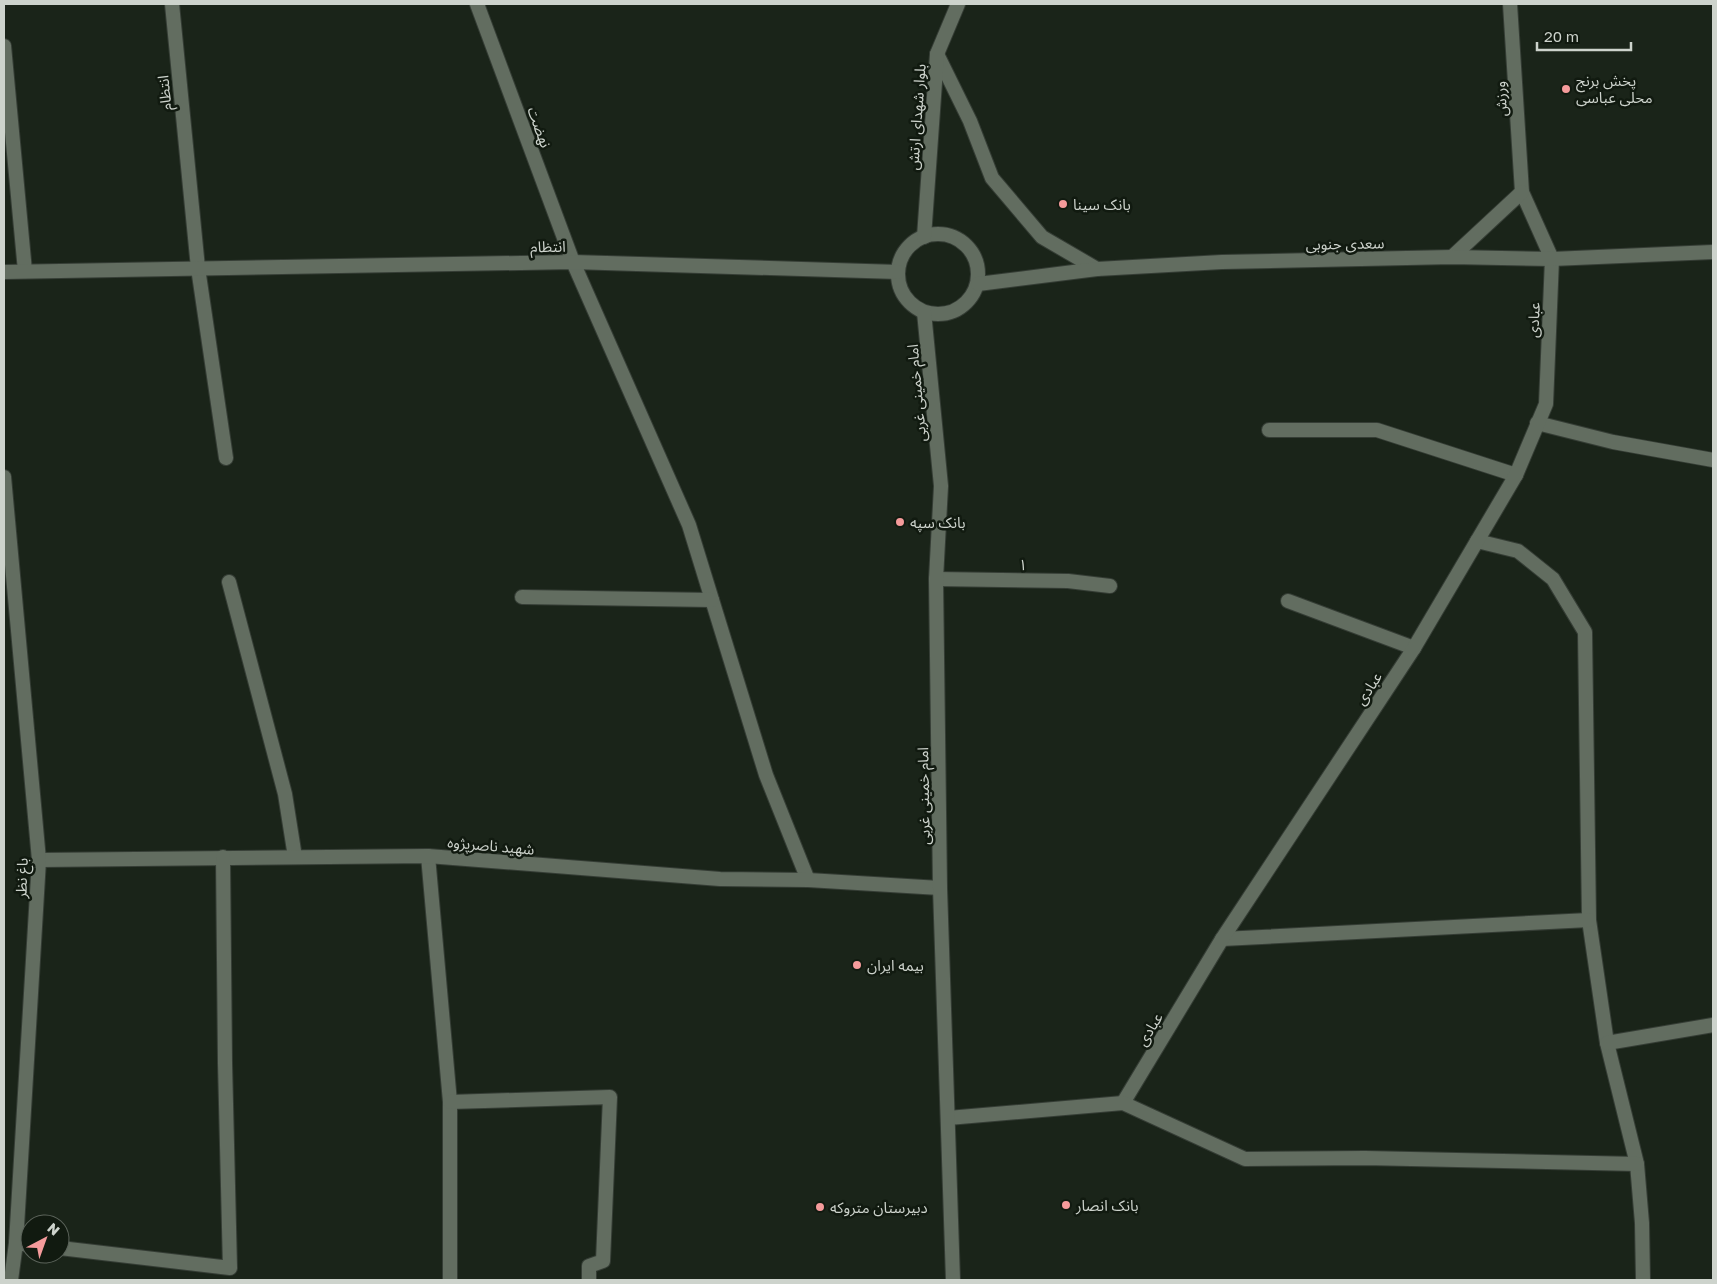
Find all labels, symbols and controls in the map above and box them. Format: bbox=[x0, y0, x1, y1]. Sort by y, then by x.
scale bar bbox=[1537, 20, 1631, 52]
text: 20 m bbox=[1544, 27, 1579, 45]
street label: بلوار شهدای ارتش bbox=[903, 63, 930, 171]
place label: پخش برنج محلی عباسی bbox=[1576, 71, 1653, 107]
street label: انتظام bbox=[153, 74, 178, 112]
street label: ورزش bbox=[1490, 81, 1511, 117]
marker: پخش برنج محلی عباسی bbox=[1560, 83, 1572, 95]
street label: نهضت bbox=[523, 104, 556, 150]
place label: بانک سینا bbox=[1073, 195, 1131, 213]
marker: بانک سینا bbox=[1057, 198, 1069, 210]
street label: سعدی جنوبی bbox=[1305, 233, 1385, 254]
street label: انتظام bbox=[530, 237, 566, 258]
street label: عبادی bbox=[1523, 301, 1544, 338]
street label: امام خمینی غربی bbox=[903, 343, 932, 443]
place label: بانک سپه bbox=[910, 513, 965, 533]
marker: بانک سپه bbox=[894, 516, 906, 528]
street label: ۱ bbox=[1019, 555, 1027, 573]
street label: عبادی bbox=[1351, 668, 1386, 708]
street label: امام خمینی غربی bbox=[913, 747, 936, 845]
street label: شهید ناصرپژوه bbox=[447, 832, 536, 860]
street label: باغ نظر bbox=[11, 858, 35, 900]
place label: بیمه ایران bbox=[867, 956, 924, 975]
marker: بیمه ایران bbox=[851, 959, 863, 971]
street label: عبادی bbox=[1132, 1009, 1167, 1049]
place label: بانک انصار bbox=[1075, 1196, 1139, 1215]
place label: دبیرستان متروکه bbox=[830, 1198, 928, 1217]
marker: بانک انصار bbox=[1060, 1199, 1072, 1211]
marker: دبیرستان متروکه bbox=[814, 1201, 826, 1213]
north arrow bbox=[20, 1214, 70, 1264]
text: N bbox=[44, 1219, 63, 1239]

